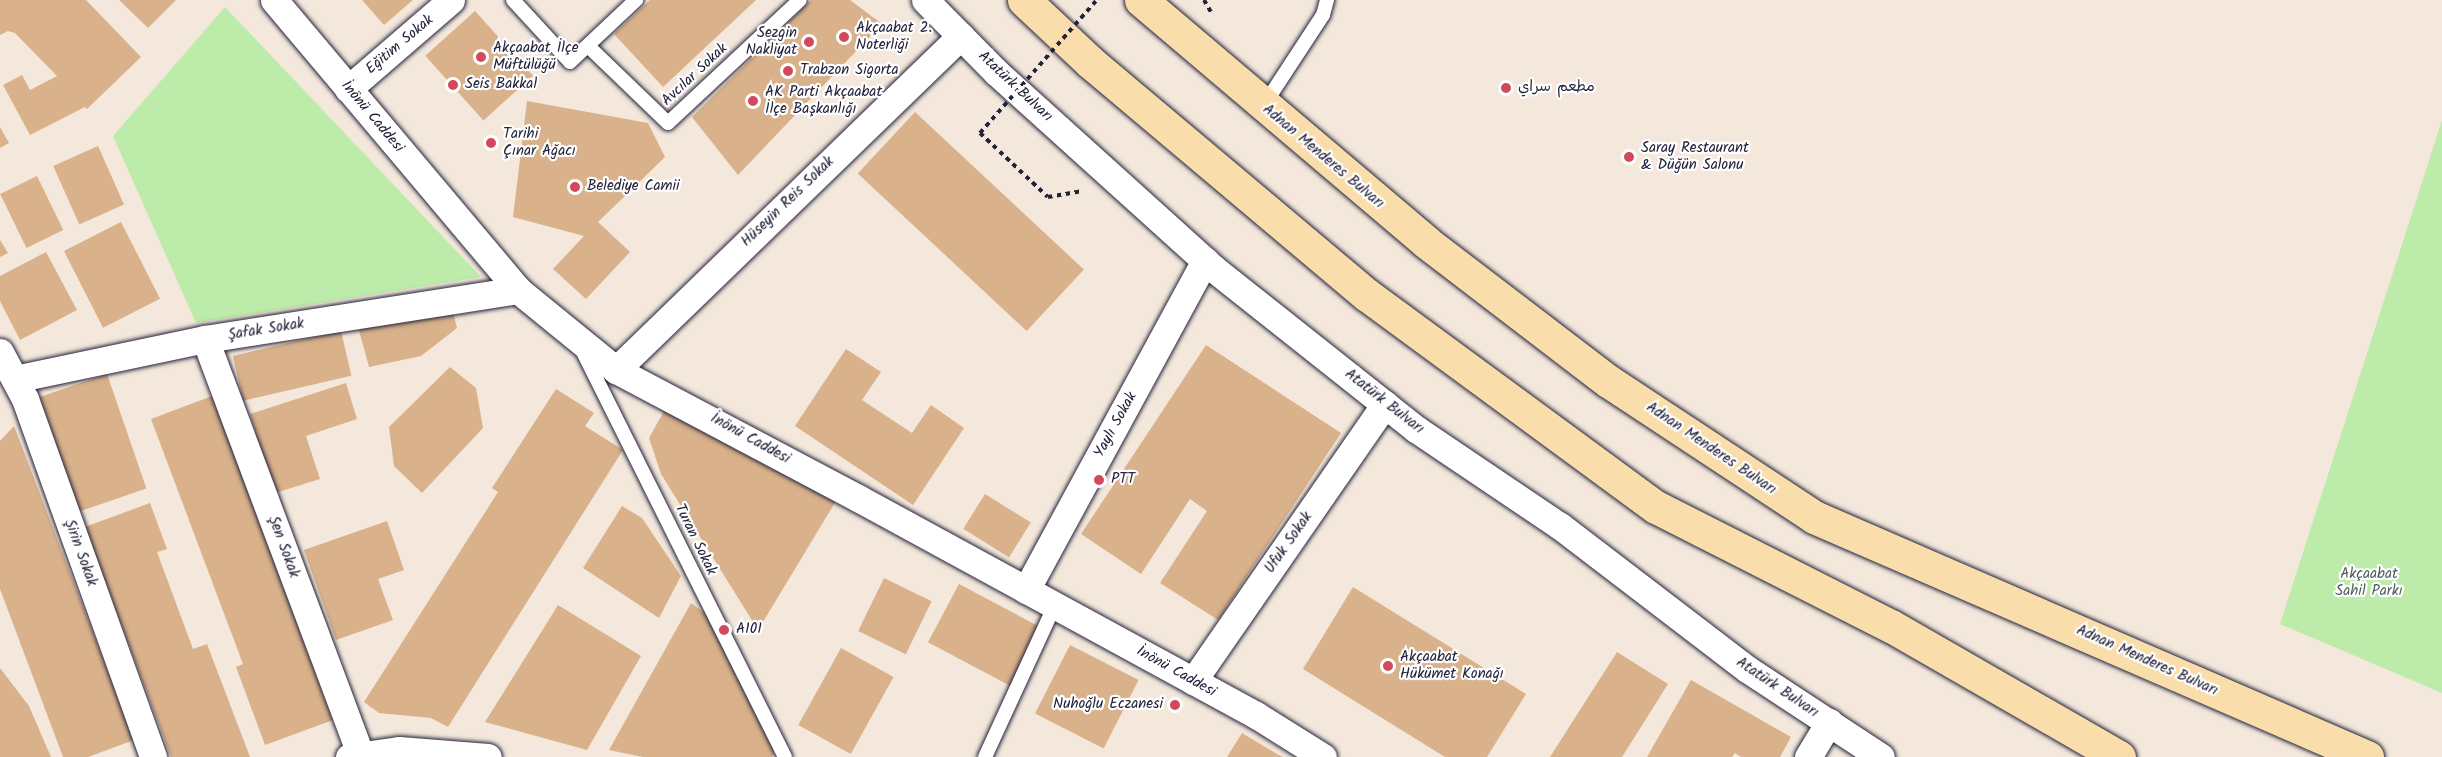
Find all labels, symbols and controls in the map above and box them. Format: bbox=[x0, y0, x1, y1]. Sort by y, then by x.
street label: Eğitim Sokak bbox=[363, 12, 437, 78]
place label: Akçaabat 2. Noterliği bbox=[856, 19, 932, 54]
place label: Sezgin Nakliyat bbox=[746, 24, 797, 59]
marker: Akçaabat 2. Noterliği bbox=[837, 30, 851, 44]
marker: Sezgin Nakliyat bbox=[802, 35, 816, 49]
place label: Akçaabat İlçe Müftülüğü bbox=[493, 39, 578, 74]
street label: Avcılar Sokak bbox=[658, 40, 732, 110]
street label: Atatürk Bulvarı bbox=[974, 48, 1056, 126]
marker: Akçaabat İlçe Müftülüğü bbox=[474, 50, 488, 64]
place label: Trabzon Sigorta bbox=[800, 62, 899, 80]
marker: Trabzon Sigorta bbox=[781, 64, 795, 78]
place label: Seis Bakkal bbox=[465, 76, 537, 94]
street label: İnönü Caddesi bbox=[337, 77, 407, 157]
marker: Seis Bakkal bbox=[446, 78, 460, 92]
place label: مطعم سراي bbox=[1518, 79, 1595, 97]
marker: مطعم سراي bbox=[1499, 81, 1513, 95]
place label: AK Parti Akçaabat İlçe Başkanlığı bbox=[765, 83, 882, 118]
marker: AK Parti Akçaabat İlçe Başkanlığı bbox=[746, 94, 760, 108]
street label: Adnan Menderes Bulvarı bbox=[1259, 101, 1387, 213]
place label: Tarihi Çınar Ağacı bbox=[503, 125, 576, 160]
marker: Tarihi Çınar Ağacı bbox=[484, 136, 498, 150]
place label: Saray Restaurant & Düğün Salonu bbox=[1641, 139, 1749, 174]
marker: Saray Restaurant & Düğün Salonu bbox=[1622, 150, 1636, 164]
street label: Hüseyin Reis Sokak bbox=[738, 153, 838, 251]
place label: Belediye Camii bbox=[587, 178, 680, 196]
marker: Belediye Camii bbox=[568, 180, 582, 194]
street label: Şafak Sokak bbox=[227, 315, 305, 345]
street label: Atatürk Bulvarı bbox=[1341, 365, 1427, 439]
street label: Yaylı Sokak bbox=[1091, 389, 1141, 461]
street label: Adnan Menderes Bulvarı bbox=[1642, 399, 1780, 499]
street label: İnönü Caddesi bbox=[707, 410, 793, 468]
place label: PTT bbox=[1111, 471, 1135, 489]
marker: PTT bbox=[1092, 473, 1106, 487]
street label: Turan Sokak bbox=[670, 501, 720, 579]
street label: Ufuk Sokak bbox=[1261, 509, 1317, 577]
street label: Şen Sokak bbox=[263, 514, 303, 580]
street label: Şirin Sokak bbox=[60, 517, 100, 589]
park label: Akçaabat Sahil Parkı bbox=[2335, 565, 2403, 600]
place label: A101 bbox=[736, 621, 762, 639]
street label: Adnan Menderes Bulvarı bbox=[2073, 622, 2221, 700]
marker: A101 bbox=[717, 623, 731, 637]
street label: İnönü Caddesi bbox=[1133, 643, 1219, 701]
place label: Akçaabat Hükümet Konağı bbox=[1400, 648, 1504, 683]
street label: Atatürk Bulvarı bbox=[1732, 654, 1822, 722]
marker: Akçaabat Hükümet Konağı bbox=[1381, 659, 1395, 673]
place label: Nuhoğlu Eczanesi bbox=[1053, 696, 1163, 714]
marker: Nuhoğlu Eczanesi bbox=[1168, 698, 1182, 712]

